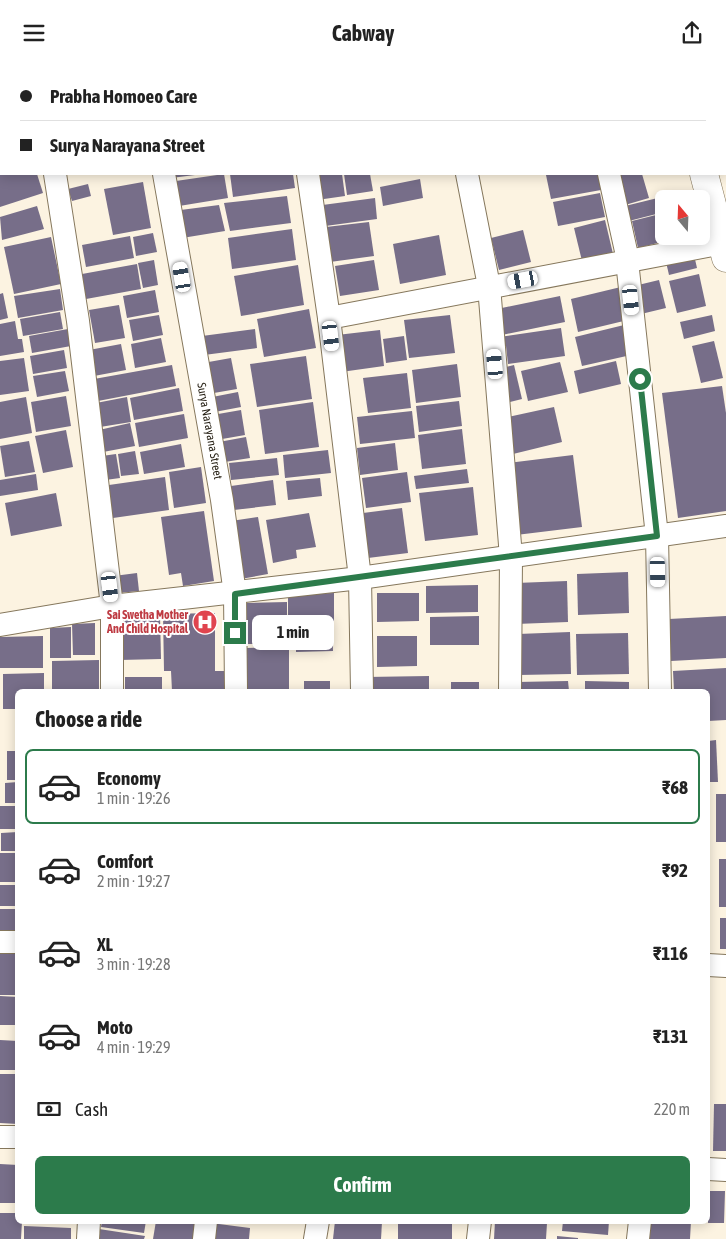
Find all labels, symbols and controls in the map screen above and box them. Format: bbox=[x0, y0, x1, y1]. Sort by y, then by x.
icon: menu bbox=[20, 19, 48, 47]
icon: share bbox=[678, 19, 706, 47]
text: Cabway bbox=[332, 20, 394, 46]
text: Prabha Homoeo Care bbox=[50, 85, 197, 107]
text: Surya Narayana Street bbox=[50, 134, 205, 156]
north arrow bbox=[655, 190, 710, 245]
map controls bbox=[655, 190, 710, 245]
car bbox=[172, 261, 191, 293]
car bbox=[506, 270, 539, 290]
car bbox=[621, 284, 640, 316]
car bbox=[321, 320, 340, 352]
car bbox=[486, 348, 503, 380]
route start bbox=[629, 368, 651, 390]
street label: Surya Narayana Street bbox=[194, 382, 225, 481]
car bbox=[650, 557, 665, 587]
car bbox=[100, 571, 119, 603]
place label: Sai Swetha Mother And Child Hospital bbox=[106, 608, 189, 636]
hospital icon: Sai Swetha Mother And Child Hospital bbox=[192, 609, 218, 635]
callout: 1 min bbox=[252, 615, 335, 651]
route end bbox=[224, 622, 246, 644]
text: 1 min bbox=[277, 623, 309, 641]
text: Choose a ride bbox=[35, 706, 142, 732]
icon: car bbox=[37, 764, 82, 809]
text: Economy bbox=[97, 767, 161, 789]
text: ₹68 bbox=[662, 776, 688, 798]
text: 1 min · 19:26 bbox=[97, 789, 170, 807]
icon: car bbox=[37, 847, 82, 892]
text: Comfort bbox=[97, 850, 153, 872]
text: ₹92 bbox=[662, 859, 688, 881]
text: 2 min · 19:27 bbox=[97, 872, 170, 890]
icon: car bbox=[37, 930, 82, 975]
text: XL bbox=[97, 933, 113, 955]
text: ₹116 bbox=[653, 942, 688, 964]
text: 3 min · 19:28 bbox=[97, 955, 170, 973]
icon: car bbox=[37, 1013, 82, 1058]
text: Moto bbox=[97, 1016, 133, 1038]
text: ₹131 bbox=[653, 1025, 688, 1047]
text: 4 min · 19:29 bbox=[97, 1038, 170, 1056]
icon: cash bbox=[35, 1095, 63, 1123]
text: Cash bbox=[75, 1098, 108, 1120]
text: 220 m bbox=[654, 1100, 690, 1118]
button: Confirm bbox=[35, 1156, 690, 1214]

